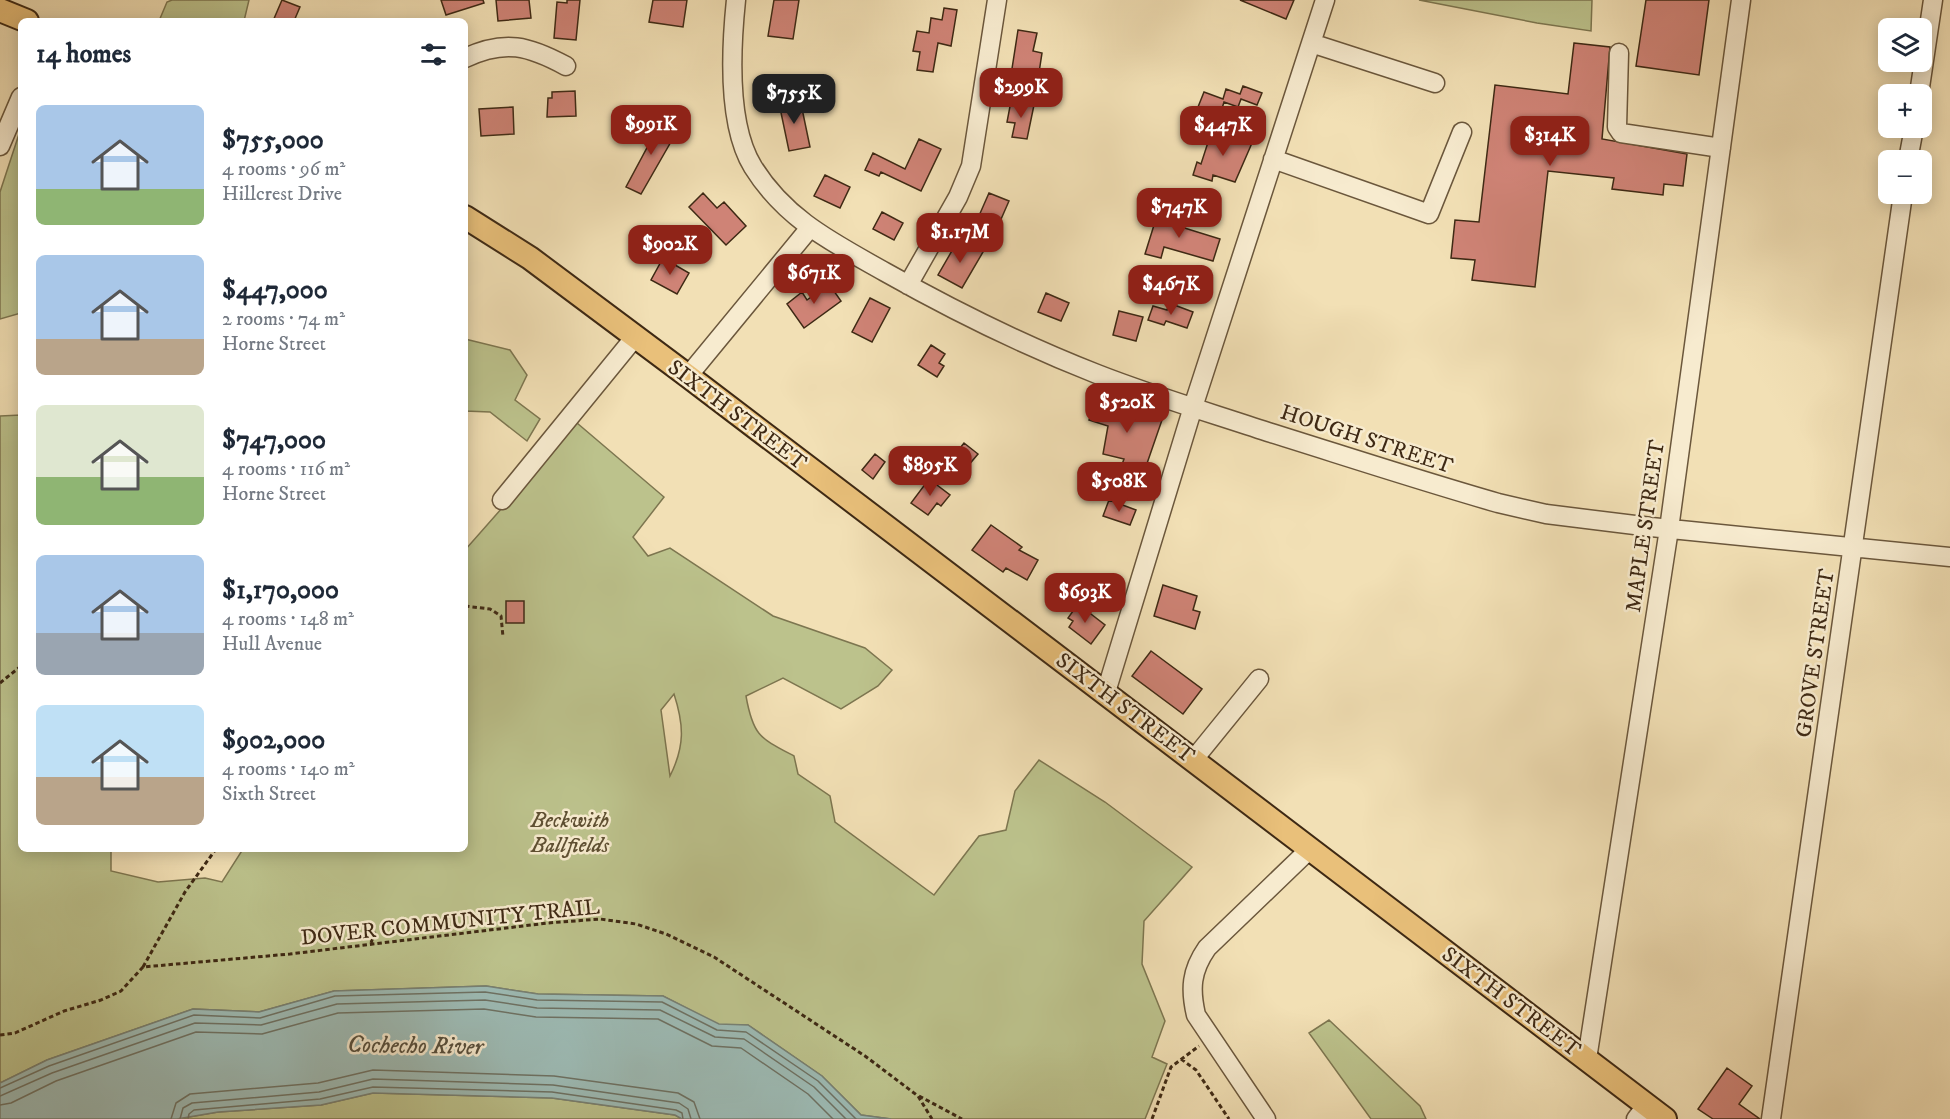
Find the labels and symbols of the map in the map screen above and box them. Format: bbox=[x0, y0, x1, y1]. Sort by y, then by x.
pin: $299K bbox=[979, 68, 1063, 119]
pin: $755K bbox=[752, 74, 836, 125]
pin: $991K bbox=[609, 105, 693, 156]
pin: $447K bbox=[1181, 106, 1265, 157]
pin: $314K bbox=[1508, 116, 1592, 167]
pin: $747K bbox=[1137, 188, 1221, 239]
pin: $1.17M bbox=[911, 213, 1009, 264]
pin: $902K bbox=[628, 225, 712, 276]
pin: $671K bbox=[772, 254, 856, 305]
pin: $467K bbox=[1129, 265, 1213, 316]
street label: SIXTH STREET bbox=[662, 354, 812, 476]
pin: $520K bbox=[1085, 383, 1169, 434]
street label: HOUGH STREET bbox=[1277, 399, 1456, 480]
street label: MAPLE STREET bbox=[1620, 438, 1671, 614]
pin: $895K bbox=[888, 446, 972, 497]
pin: $508K bbox=[1077, 462, 1161, 513]
street label: GROVE STREET bbox=[1790, 567, 1841, 739]
pin: $693K bbox=[1043, 573, 1127, 624]
street label: SIXTH STREET bbox=[1050, 647, 1200, 769]
park label: Beckwith Ballfields bbox=[530, 807, 610, 859]
street label: DOVER COMMUNITY TRAIL bbox=[299, 893, 601, 952]
street label: SIXTH STREET bbox=[1436, 941, 1586, 1063]
water label: Cochecho River bbox=[347, 1030, 486, 1062]

